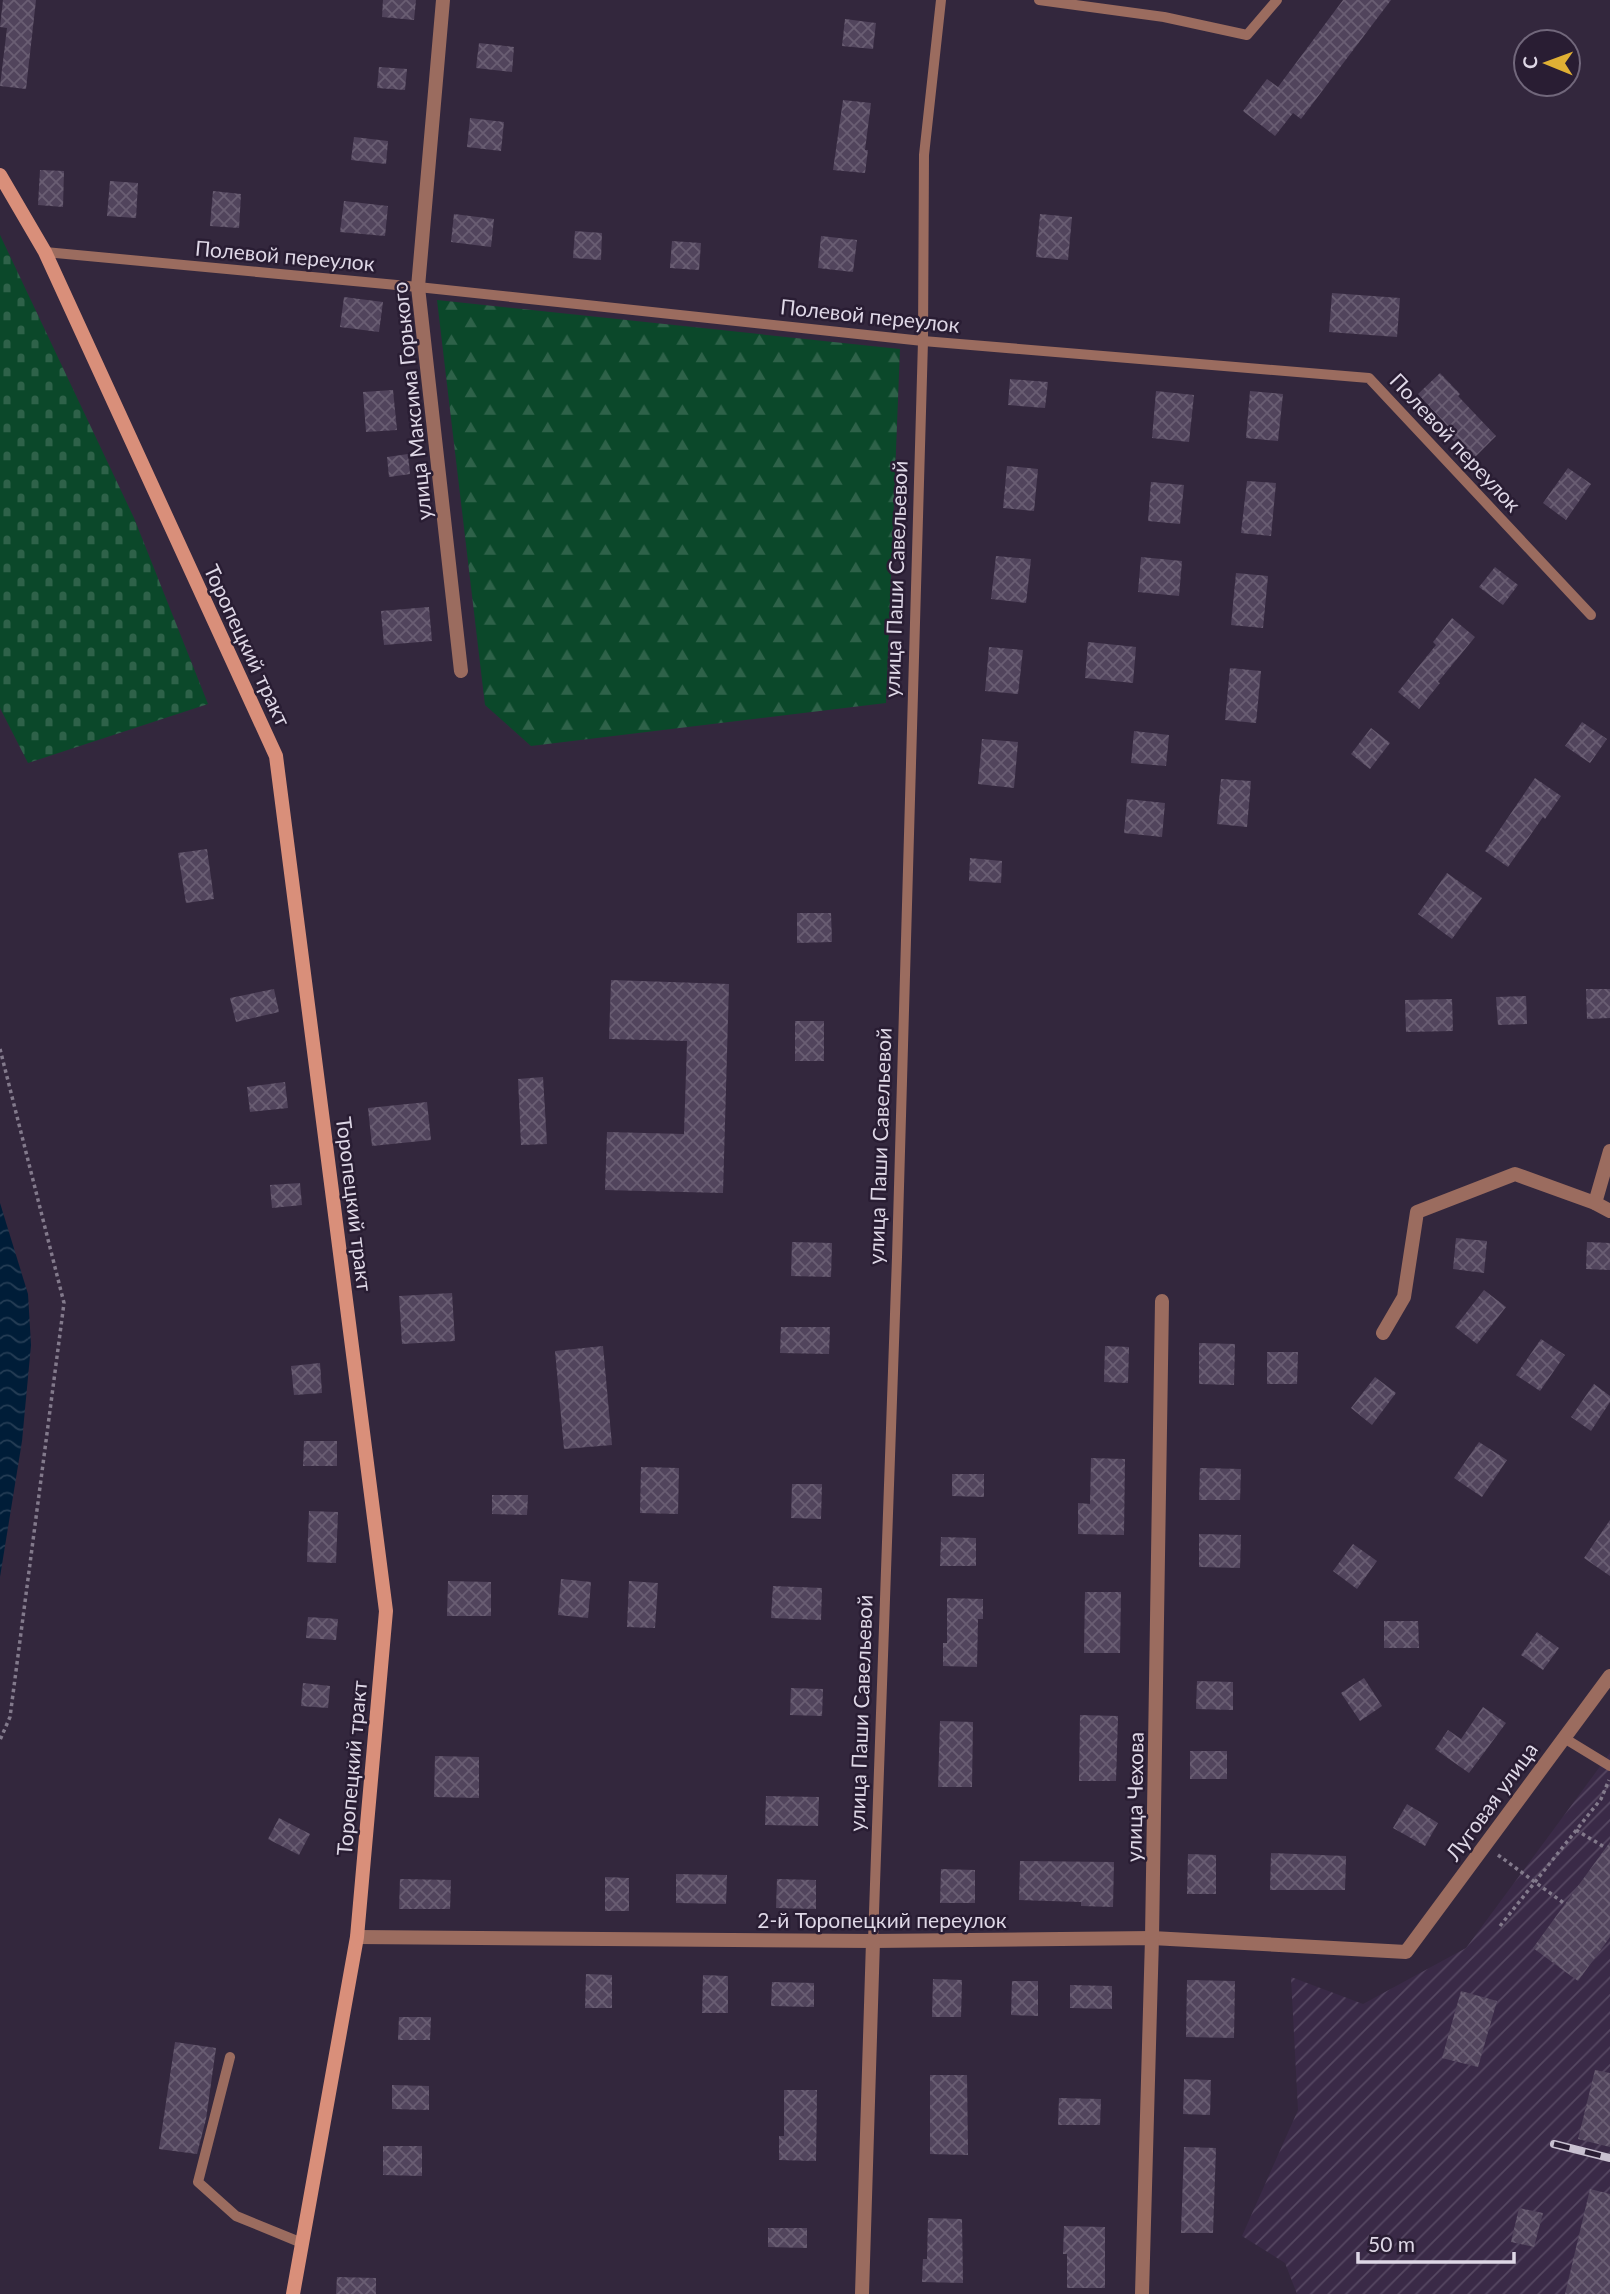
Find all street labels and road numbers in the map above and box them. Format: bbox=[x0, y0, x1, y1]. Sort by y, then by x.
street label: Полевой переулок bbox=[194, 235, 376, 275]
street label: улица Максима Горького bbox=[386, 281, 436, 521]
street label: Полевой переулок bbox=[779, 293, 961, 337]
street label: Полевой переулок bbox=[1385, 368, 1527, 517]
street label: улица Паши Савельевой bbox=[878, 460, 912, 698]
street label: Торопецкий тракт bbox=[200, 560, 297, 730]
street label: улица Паши Савельевой bbox=[862, 1027, 896, 1265]
street label: Торопецкий тракт bbox=[332, 1115, 378, 1293]
street label: улица Паши Савельевой bbox=[843, 1594, 877, 1832]
street label: Торопецкий тракт bbox=[331, 1679, 371, 1857]
street label: улица Чехова bbox=[1120, 1732, 1148, 1862]
street label: Луговая улица bbox=[1439, 1737, 1542, 1866]
street label: 2-й Торопецкий переулок bbox=[757, 1907, 1007, 1932]

